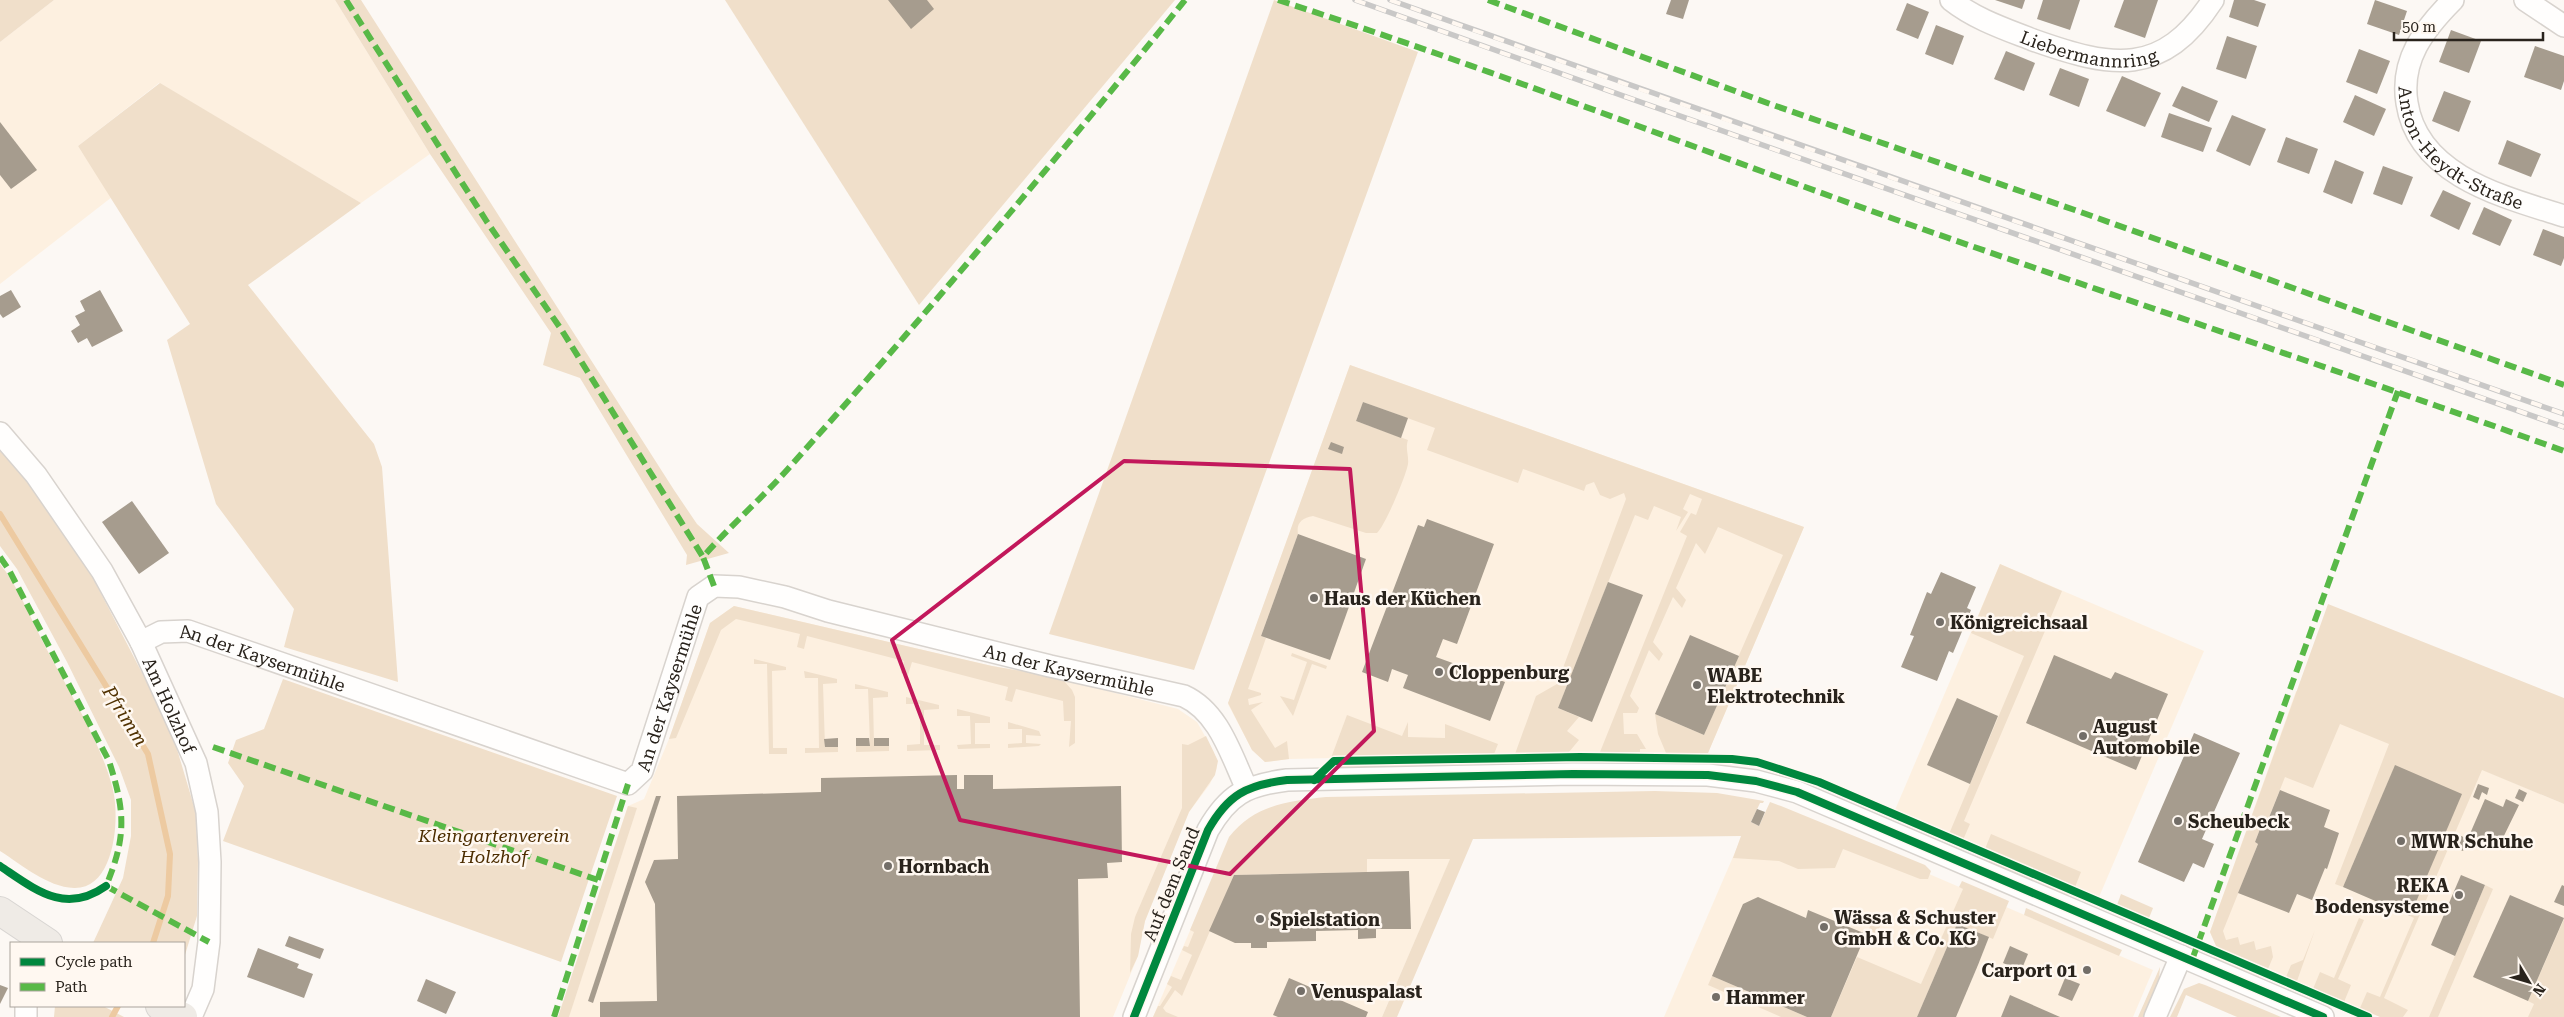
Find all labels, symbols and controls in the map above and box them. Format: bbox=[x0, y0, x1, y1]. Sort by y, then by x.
scale bar bbox=[2394, 10, 2543, 42]
text: 50 m bbox=[2402, 18, 2437, 36]
street label: Liebermannring bbox=[2018, 26, 2161, 71]
street label: Anton-Heydt-Straße bbox=[2395, 86, 2526, 213]
place label: Haus der Küchen bbox=[1324, 588, 1481, 609]
marker: Haus der Küchen bbox=[1308, 592, 1320, 604]
street label: An der Kaysermühle bbox=[632, 601, 706, 774]
place label: Königreichsaal bbox=[1950, 612, 2088, 633]
marker: Königreichsaal bbox=[1934, 616, 1946, 628]
street label: An der Kaysermühle bbox=[179, 620, 348, 695]
street label: An der Kaysermühle bbox=[981, 639, 1157, 700]
street label: Am Holzhof bbox=[139, 654, 201, 757]
place label: Cloppenburg bbox=[1449, 662, 1570, 683]
place label: WABE Elektrotechnik bbox=[1707, 665, 1846, 707]
marker: Cloppenburg bbox=[1433, 666, 1445, 678]
marker: WABE Elektrotechnik bbox=[1691, 679, 1703, 691]
water label: Pfrimm bbox=[97, 681, 153, 751]
place label: August Automobile bbox=[2093, 716, 2200, 758]
marker: August Automobile bbox=[2077, 730, 2089, 742]
place label: Scheubeck bbox=[2188, 811, 2291, 832]
marker: Scheubeck bbox=[2172, 815, 2184, 827]
street label: Auf dem Sand bbox=[1138, 823, 1204, 944]
park label: Kleingartenverein Holzhof bbox=[417, 825, 570, 867]
place label: MWR Schuhe bbox=[2411, 831, 2534, 852]
marker: MWR Schuhe bbox=[2395, 835, 2407, 847]
place label: Hornbach bbox=[898, 856, 989, 877]
marker: Hornbach bbox=[882, 860, 894, 872]
place label: REKA Bodensysteme bbox=[2315, 875, 2449, 917]
marker: REKA Bodensysteme bbox=[2453, 889, 2465, 901]
place label: Wässa & Schuster GmbH & Co. KG bbox=[1834, 907, 1996, 949]
place label: Spielstation bbox=[1270, 909, 1380, 930]
marker: Spielstation bbox=[1254, 913, 1266, 925]
marker: Wässa & Schuster GmbH & Co. KG bbox=[1818, 921, 1830, 933]
legend bbox=[10, 942, 185, 1007]
text: Cycle path bbox=[55, 953, 133, 971]
north arrow bbox=[2504, 957, 2554, 1007]
place label: Carport 01 bbox=[1981, 960, 2077, 981]
marker: Carport 01 bbox=[2081, 964, 2093, 976]
text: Path bbox=[55, 978, 88, 996]
place label: Venuspalast bbox=[1311, 981, 1422, 1002]
text: N bbox=[2529, 981, 2549, 999]
marker: Venuspalast bbox=[1295, 985, 1307, 997]
place label: Hammer bbox=[1726, 987, 1805, 1008]
marker: Hammer bbox=[1710, 991, 1722, 1003]

